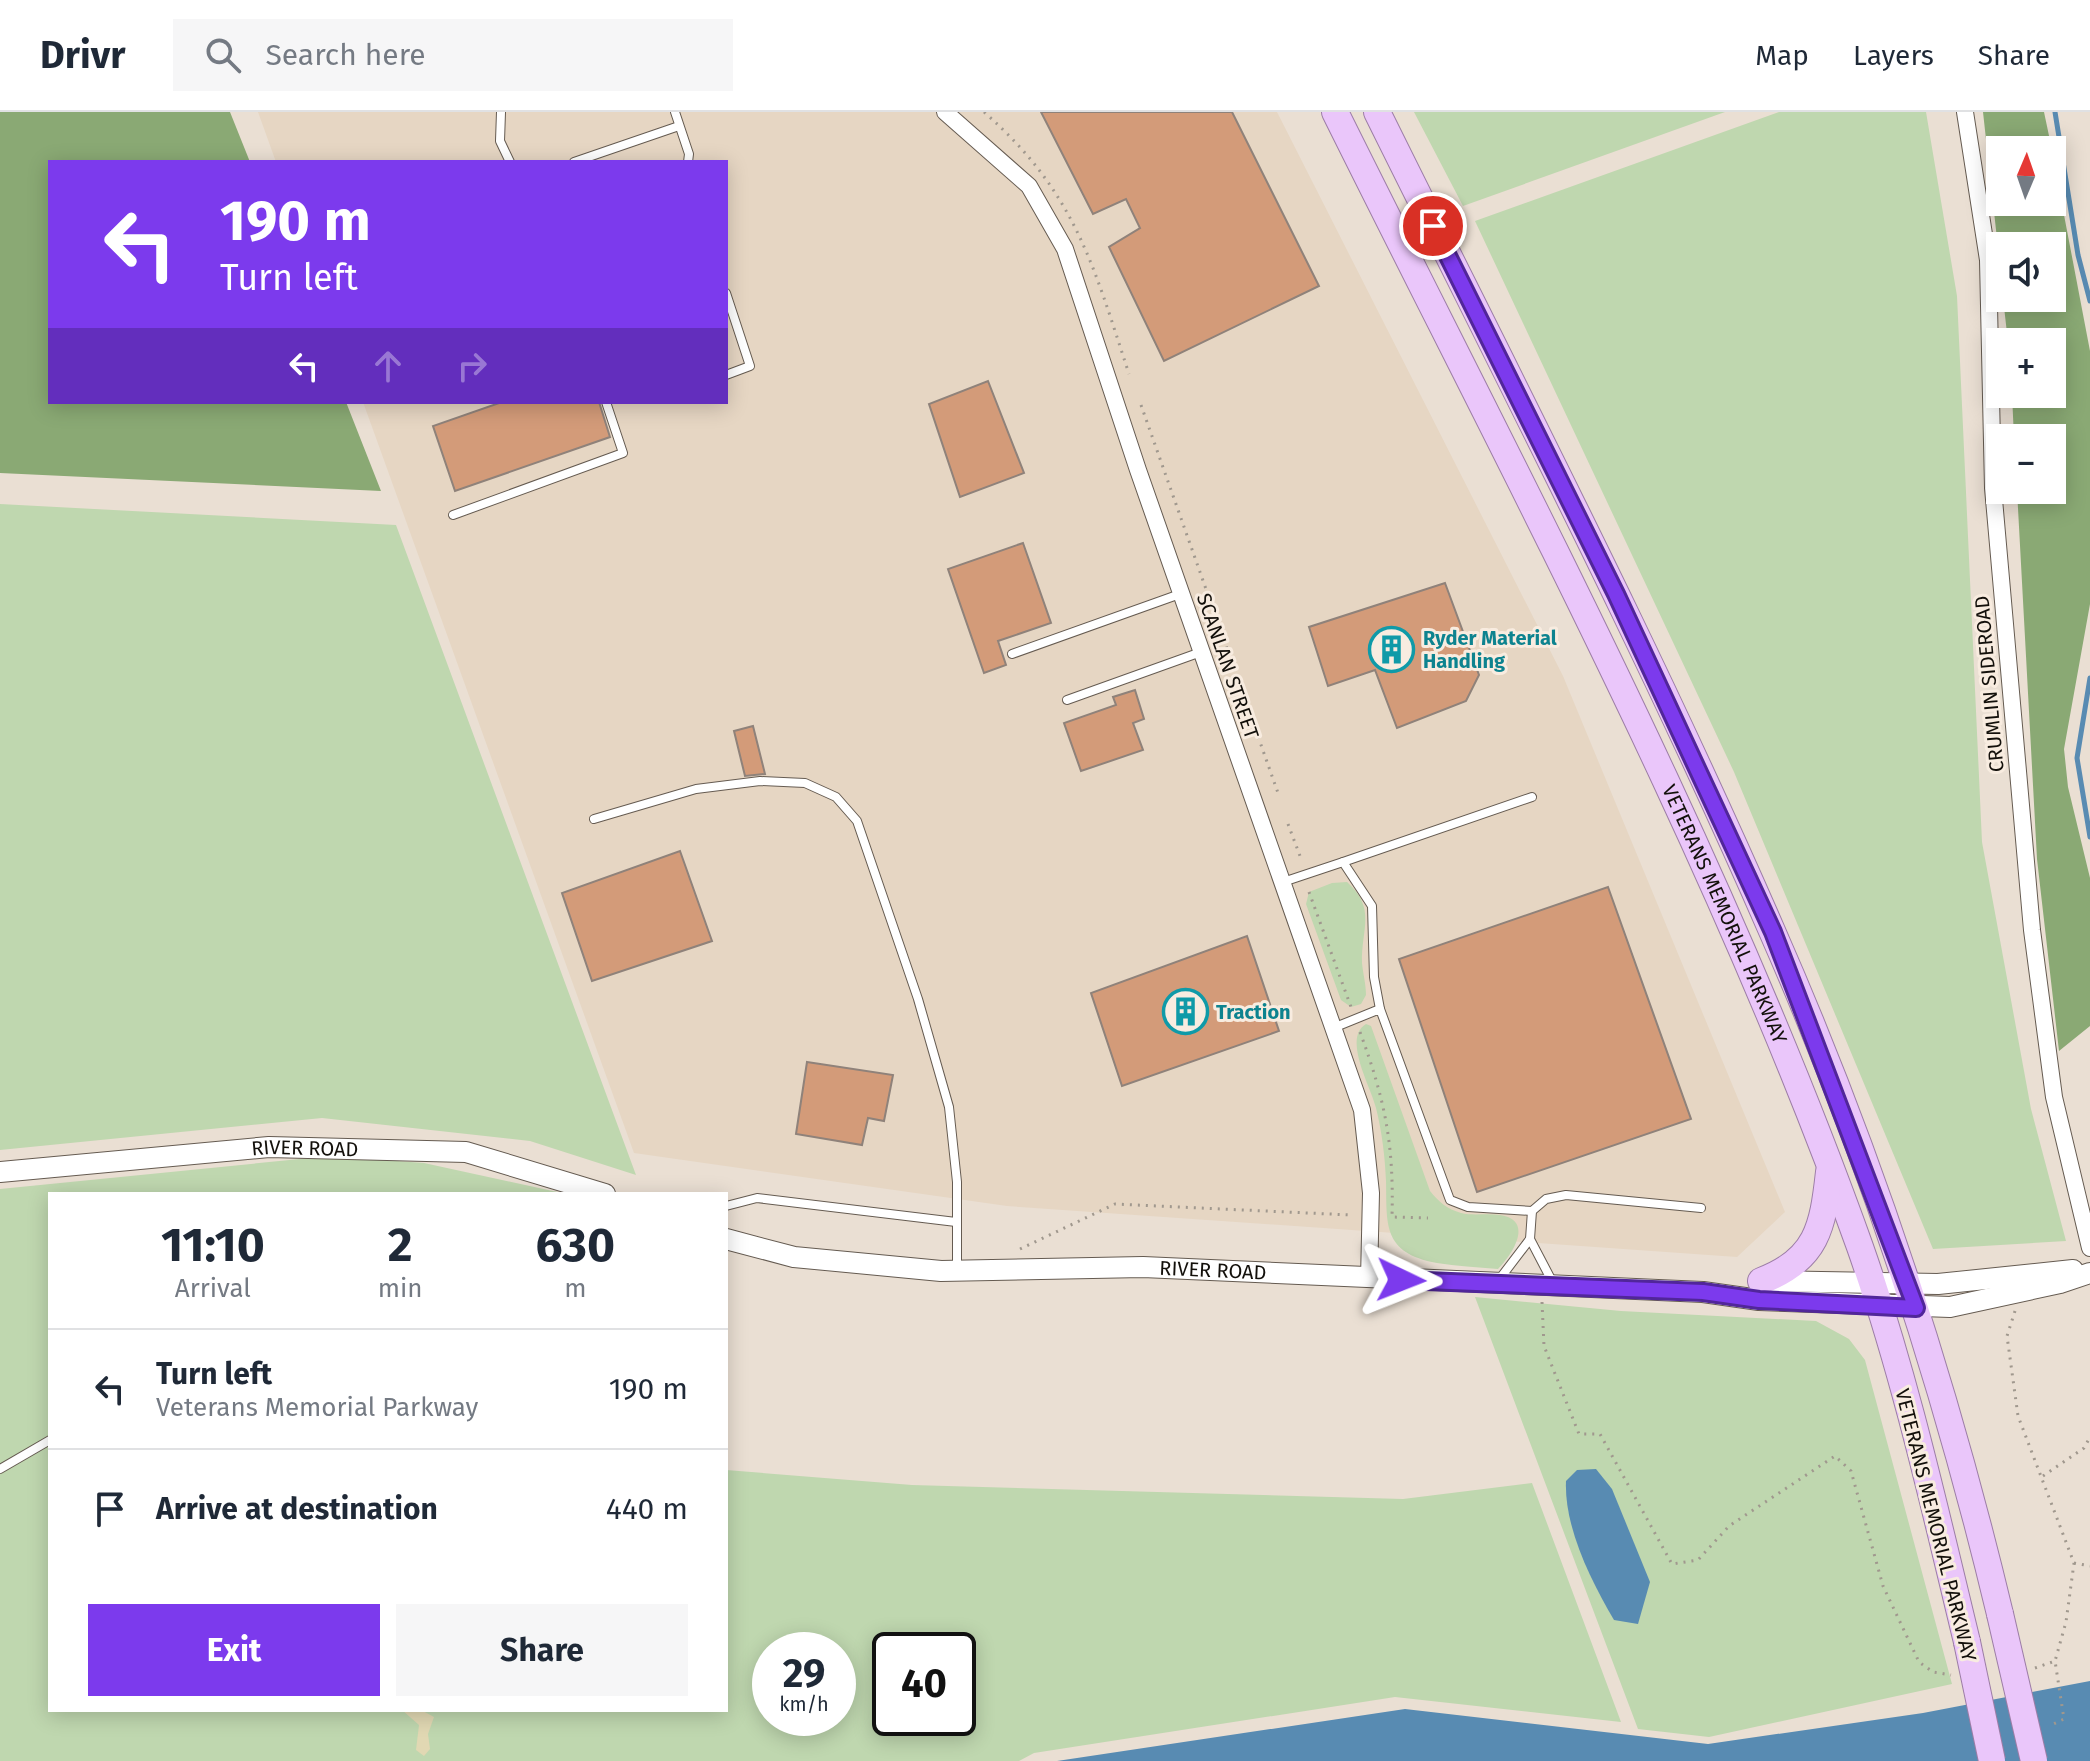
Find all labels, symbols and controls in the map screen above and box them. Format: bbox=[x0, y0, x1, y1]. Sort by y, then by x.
search box bbox=[173, 19, 733, 91]
text: Drivr bbox=[40, 32, 125, 78]
icon: search bbox=[201, 33, 245, 77]
text: Search here bbox=[265, 37, 426, 73]
text: Map bbox=[1755, 39, 1809, 72]
text: Layers bbox=[1853, 39, 1934, 72]
text: Share bbox=[1978, 39, 2050, 72]
north arrow bbox=[1986, 136, 2066, 216]
map controls bbox=[1986, 136, 2066, 504]
text: 190 m bbox=[220, 188, 371, 255]
icon: left bbox=[88, 192, 192, 296]
pin bbox=[1399, 192, 1467, 260]
icon: arrive bbox=[1411, 204, 1455, 248]
button: sound bbox=[1986, 232, 2066, 312]
text: Turn left bbox=[220, 256, 358, 300]
button: + bbox=[1986, 328, 2066, 408]
icon: left bbox=[282, 344, 326, 388]
icon: ahead bbox=[366, 344, 410, 388]
icon: right bbox=[450, 344, 494, 388]
button: − bbox=[1986, 424, 2066, 504]
street label: SCANLAN STREET bbox=[1192, 590, 1264, 742]
street label: CRUMLIN SIDEROAD bbox=[1969, 595, 2009, 773]
building icon: Ryder Material Handling bbox=[1368, 625, 1416, 673]
place label: Ryder Material Handling bbox=[1423, 626, 1557, 673]
street label: VETERANS MEMORIAL PARKWAY bbox=[1657, 781, 1792, 1047]
building icon: Traction bbox=[1161, 988, 1209, 1036]
place label: Traction bbox=[1216, 1000, 1291, 1024]
street label: RIVER ROAD bbox=[250, 1135, 359, 1161]
text: 11:10 bbox=[161, 1216, 265, 1274]
text: 2 bbox=[388, 1216, 413, 1274]
text: 630 bbox=[535, 1216, 615, 1274]
position arrow bbox=[1359, 1238, 1443, 1322]
street label: RIVER ROAD bbox=[1159, 1256, 1267, 1284]
text: Arrival bbox=[175, 1273, 251, 1304]
text: min bbox=[378, 1273, 423, 1304]
text: m bbox=[564, 1273, 586, 1304]
text: Turn left bbox=[156, 1356, 272, 1392]
icon: left bbox=[88, 1367, 132, 1411]
text: 190 m bbox=[609, 1371, 688, 1407]
street label: VETERANS MEMORIAL PARKWAY bbox=[1890, 1386, 1982, 1664]
text: Veterans Memorial Parkway bbox=[156, 1392, 478, 1423]
icon: arrive bbox=[88, 1487, 132, 1531]
text: Arrive at destination bbox=[156, 1491, 438, 1527]
text: 440 m bbox=[606, 1491, 688, 1527]
button: Exit bbox=[88, 1604, 380, 1696]
button: Share bbox=[396, 1604, 688, 1696]
speed limit sign: 40 bbox=[872, 1632, 976, 1736]
text: 29 bbox=[783, 1650, 825, 1698]
text: km/h bbox=[779, 1692, 829, 1716]

